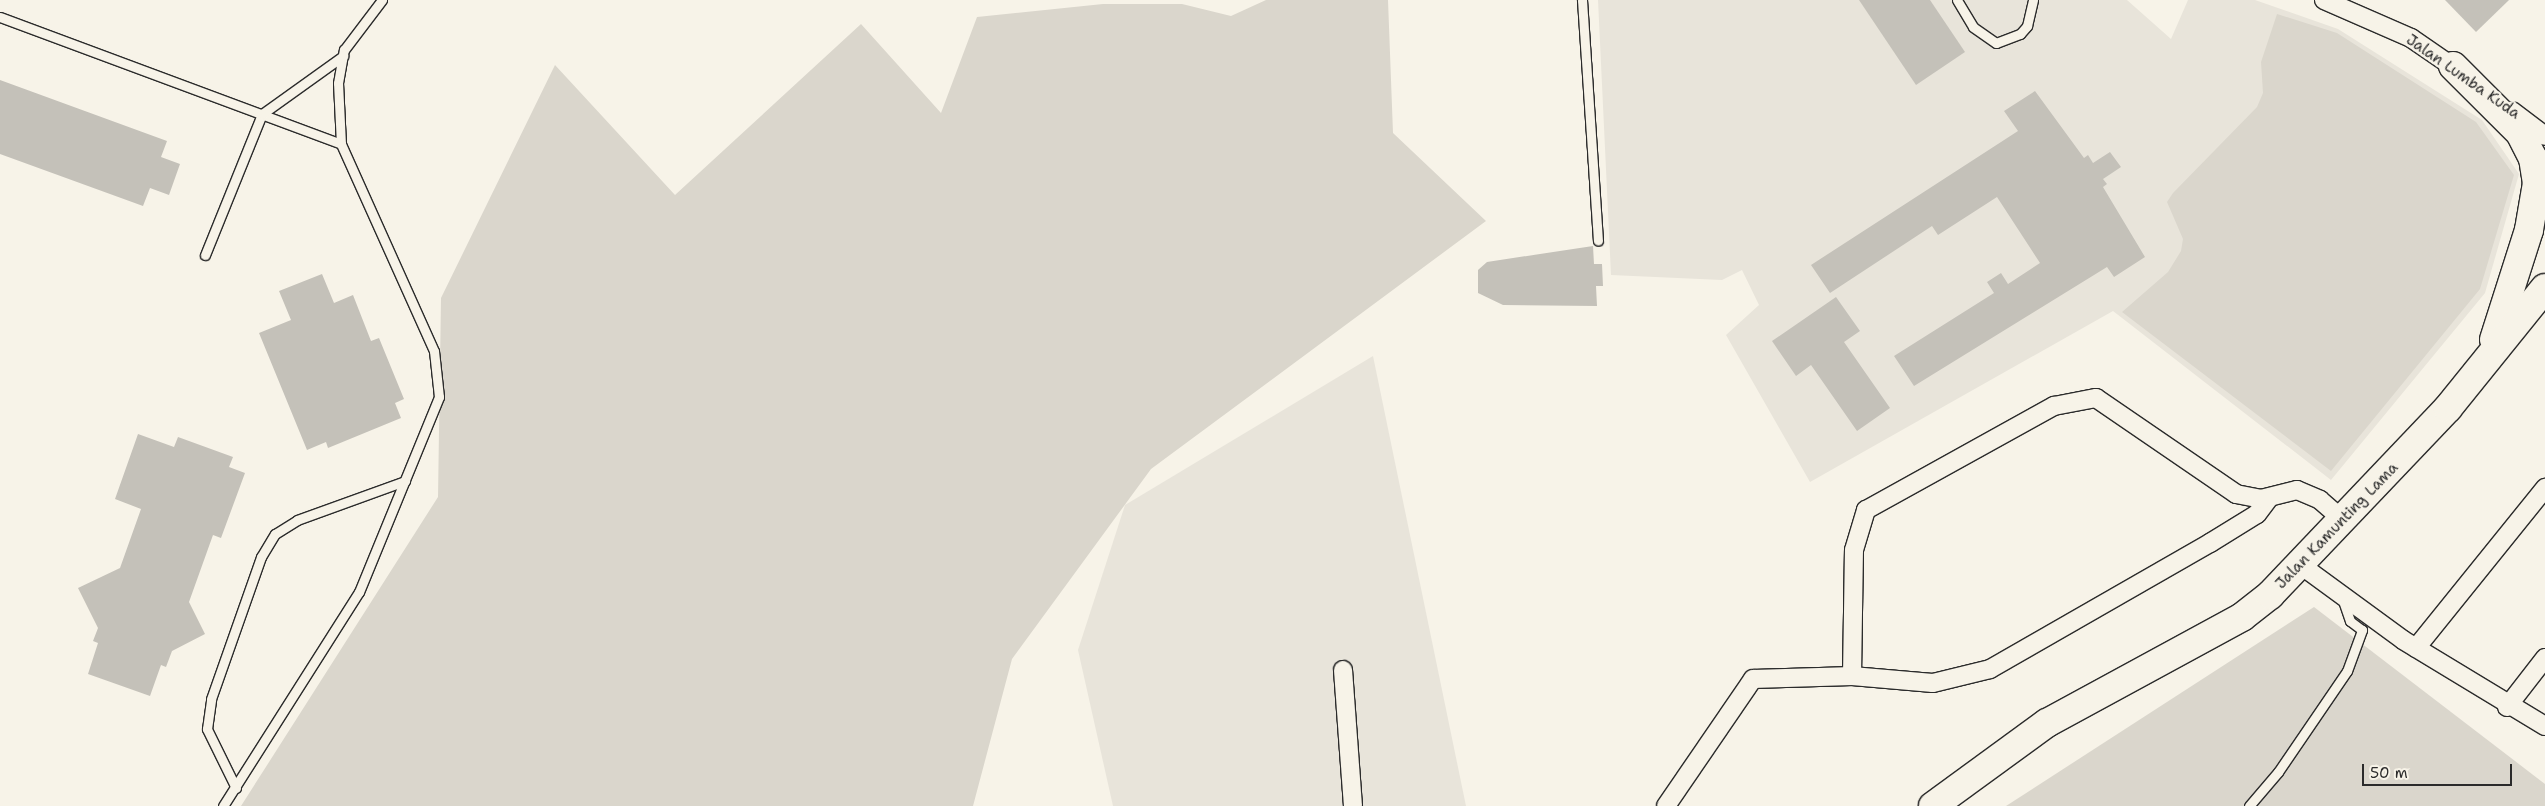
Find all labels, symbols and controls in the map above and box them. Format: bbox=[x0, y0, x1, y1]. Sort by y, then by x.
street label: Jalan Lumba Kuda bbox=[2403, 31, 2523, 123]
street label: Jalan Kamunting Lama bbox=[2272, 459, 2402, 593]
scale bar bbox=[2365, 754, 2515, 786]
text: 50 m bbox=[2370, 763, 2408, 783]

